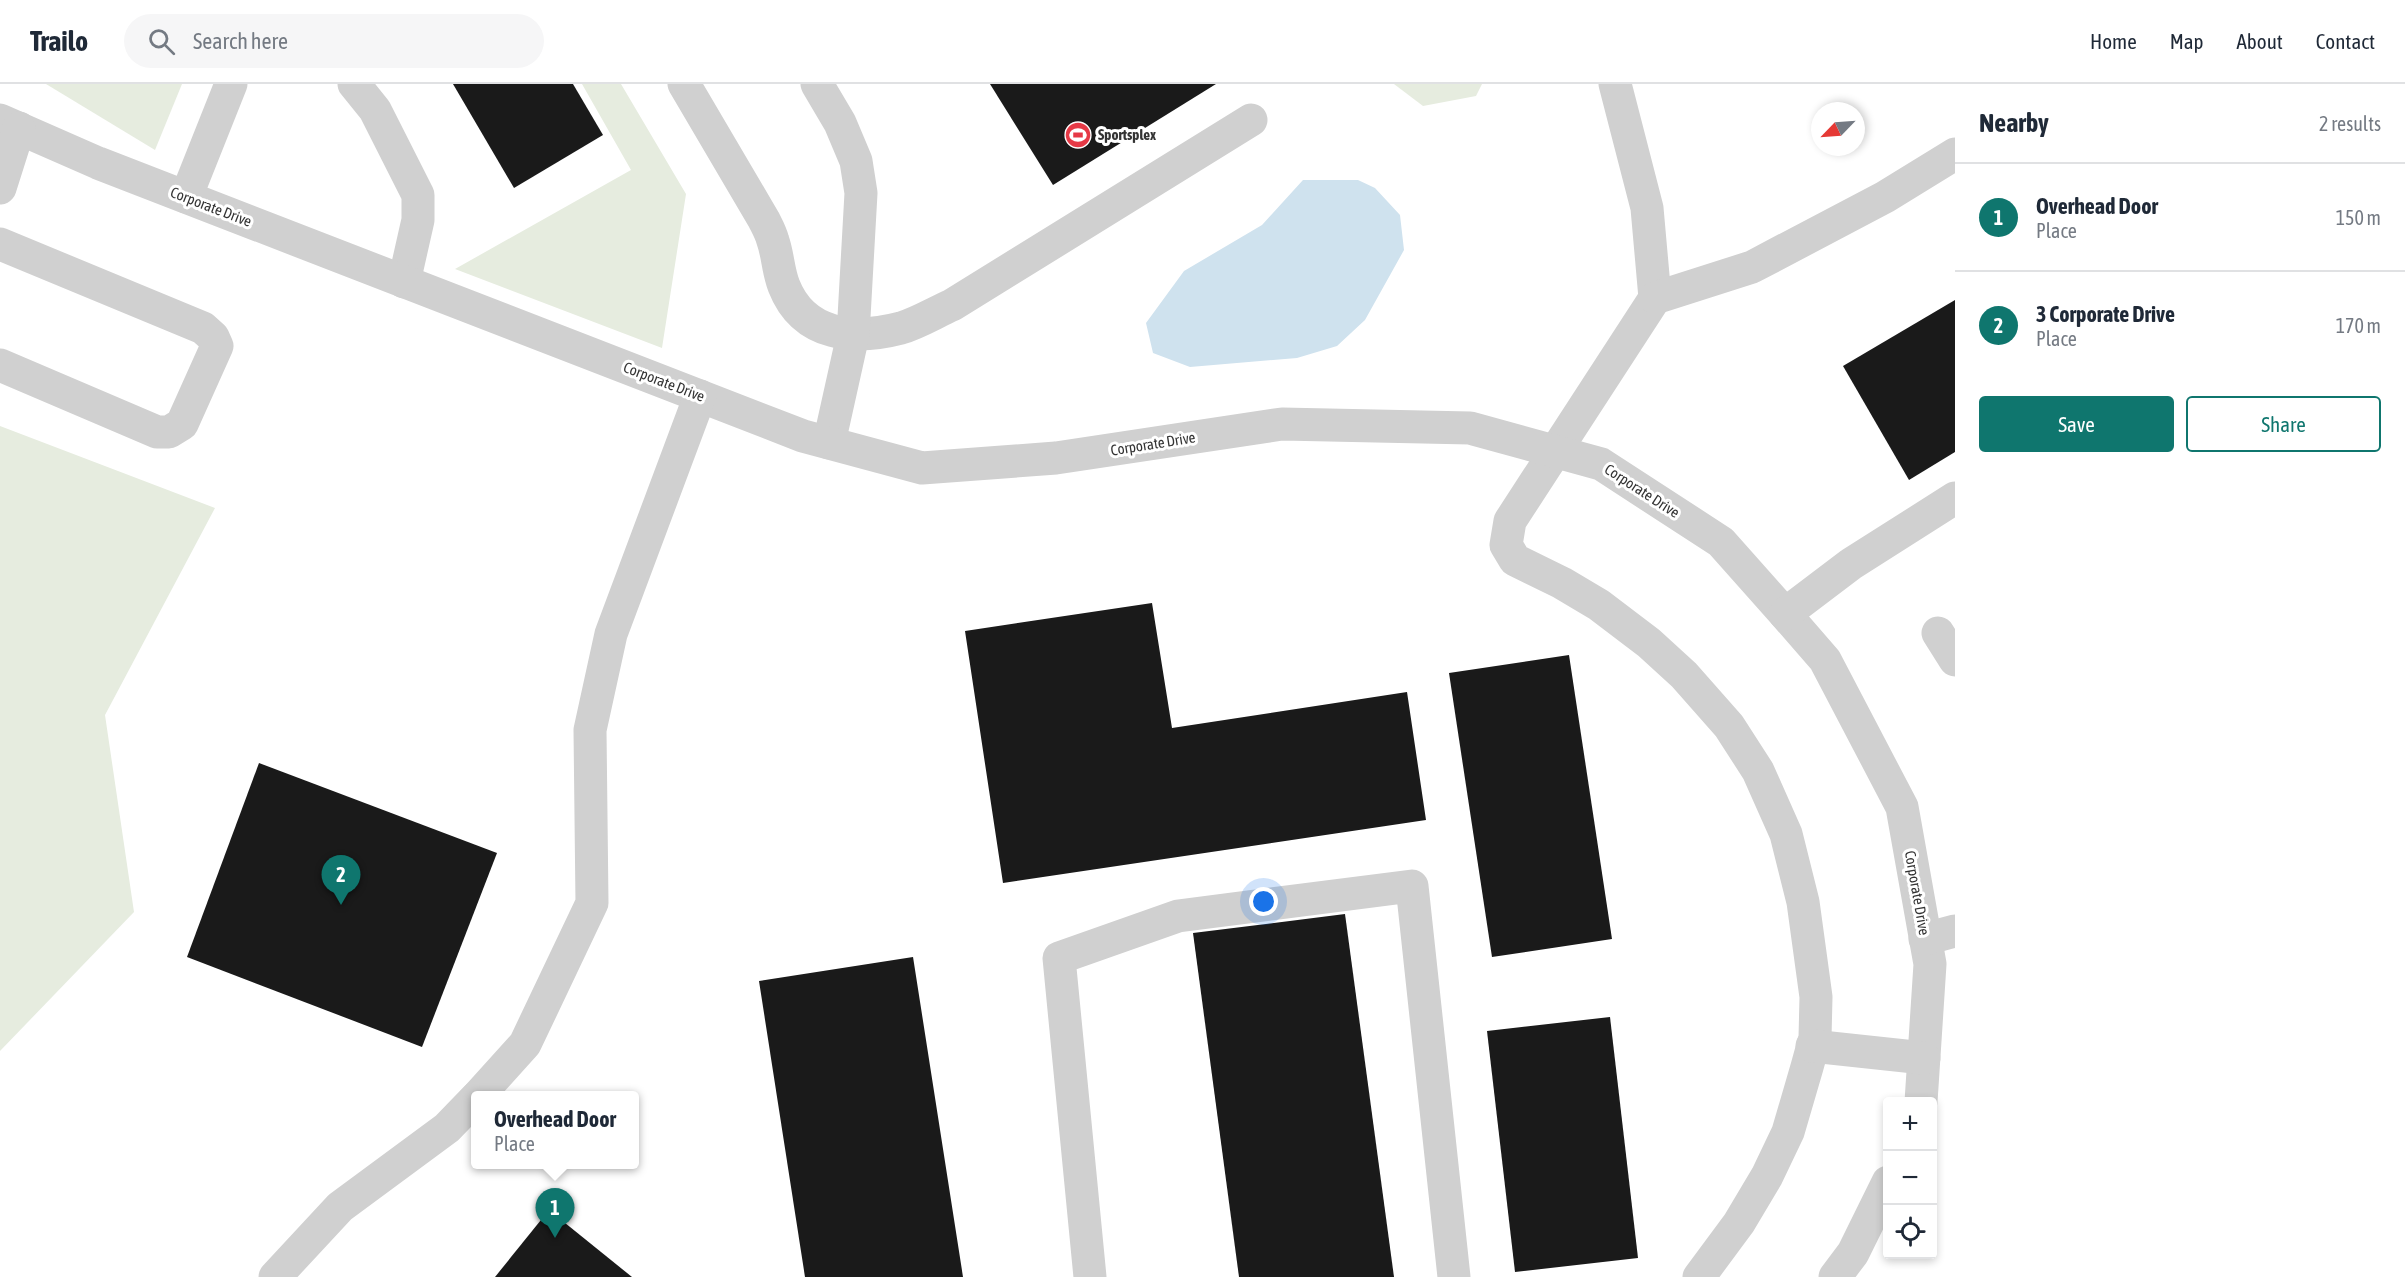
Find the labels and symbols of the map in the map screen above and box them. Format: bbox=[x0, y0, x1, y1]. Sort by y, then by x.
north arrow bbox=[1811, 102, 1865, 156]
sports icon: Sportsplex bbox=[1063, 120, 1093, 150]
place label: Sportsplex bbox=[1098, 126, 1156, 143]
street label: Corporate Drive bbox=[168, 183, 254, 230]
street label: Corporate Drive bbox=[621, 358, 707, 405]
street label: Corporate Drive bbox=[1109, 428, 1197, 459]
street label: Corporate Drive bbox=[1602, 460, 1683, 521]
street label: Corporate Drive bbox=[1902, 849, 1933, 937]
pin: 2 bbox=[322, 856, 360, 905]
your location bbox=[1249, 887, 1278, 916]
pin: 1 bbox=[536, 1188, 574, 1238]

